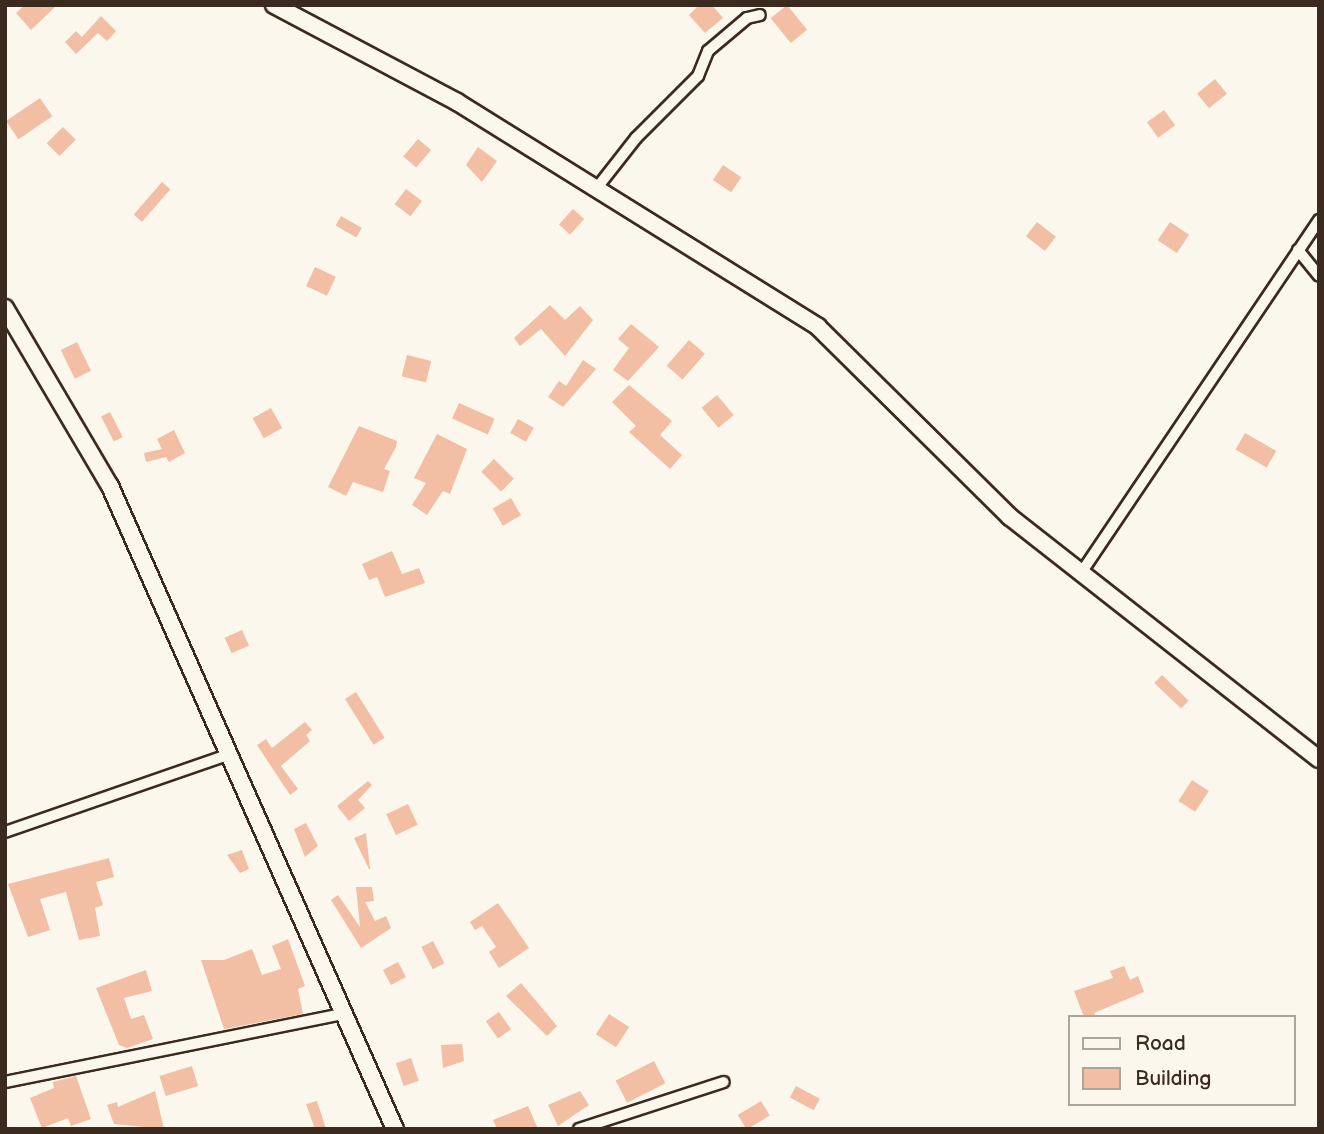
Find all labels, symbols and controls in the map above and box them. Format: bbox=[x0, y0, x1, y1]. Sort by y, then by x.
legend bbox=[1068, 1015, 1296, 1106]
text: Road bbox=[1135, 1031, 1186, 1056]
text: Building bbox=[1135, 1066, 1211, 1091]

